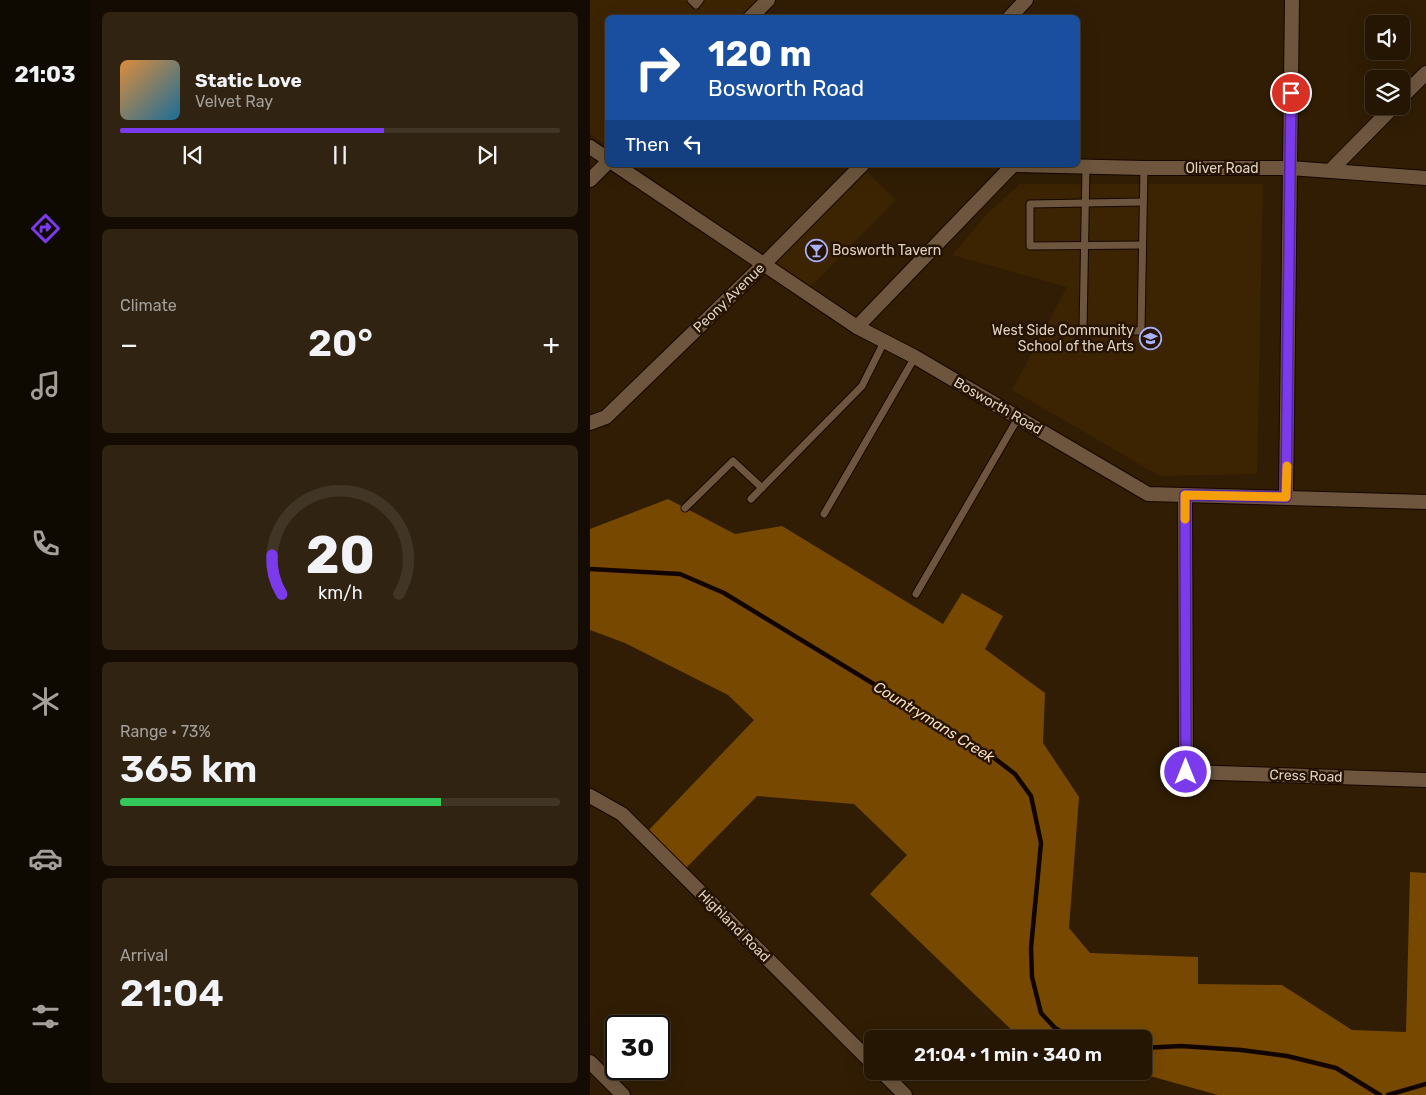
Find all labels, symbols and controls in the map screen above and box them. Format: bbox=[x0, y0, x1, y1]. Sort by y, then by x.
map controls bbox=[1365, 15, 1410, 115]
button: sound bbox=[1365, 15, 1410, 60]
text: 120 m bbox=[708, 33, 811, 75]
icon: right bbox=[625, 35, 690, 100]
text: 21:03 bbox=[14, 61, 76, 88]
text: Static Love bbox=[195, 69, 302, 92]
button: layers bbox=[1365, 70, 1410, 115]
pin bbox=[1270, 72, 1312, 114]
text: Bosworth Road bbox=[708, 75, 864, 102]
icon: arrive bbox=[1277, 79, 1305, 107]
text: Velvet Ray bbox=[195, 92, 273, 111]
icon: left bbox=[679, 130, 707, 158]
text: Then bbox=[625, 133, 669, 156]
icon: previous bbox=[179, 141, 207, 169]
icon: pause bbox=[326, 141, 354, 169]
icon: next bbox=[473, 141, 501, 169]
street label: Oliver Road bbox=[1185, 160, 1259, 177]
icon: directions bbox=[28, 211, 63, 246]
bar icon: Bosworth Tavern bbox=[804, 238, 828, 262]
place label: Bosworth Tavern bbox=[832, 242, 941, 259]
street label: Peony Avenue bbox=[690, 260, 768, 336]
text: Climate bbox=[120, 296, 177, 315]
text: 20° bbox=[308, 320, 373, 366]
place label: West Side Community School of the Arts bbox=[992, 322, 1134, 355]
school or university icon: West Side Community School of the Arts bbox=[1138, 326, 1162, 350]
text: − bbox=[120, 328, 138, 361]
text: + bbox=[543, 328, 560, 361]
icon: music bbox=[28, 368, 63, 403]
street label: Bosworth Road bbox=[951, 374, 1045, 438]
text: 20 bbox=[305, 524, 375, 586]
icon: phone bbox=[28, 526, 63, 561]
text: km/h bbox=[318, 582, 362, 603]
water label: Countrymans Creek bbox=[870, 678, 998, 767]
icon: climate bbox=[28, 684, 63, 719]
text: Range · 73% bbox=[120, 722, 211, 741]
position arrow bbox=[1159, 745, 1211, 797]
text: 365 km bbox=[120, 746, 257, 792]
street label: Cress Road bbox=[1269, 766, 1343, 786]
icon: car bbox=[28, 841, 63, 876]
street label: Highland Road bbox=[694, 886, 774, 966]
text: Arrival bbox=[120, 946, 168, 965]
text: 21:04 bbox=[120, 970, 224, 1016]
icon: filters bbox=[28, 999, 63, 1034]
speed limit sign: 30 bbox=[605, 1015, 670, 1080]
text: 21:04 · 1 min · 340 m bbox=[914, 1043, 1102, 1066]

